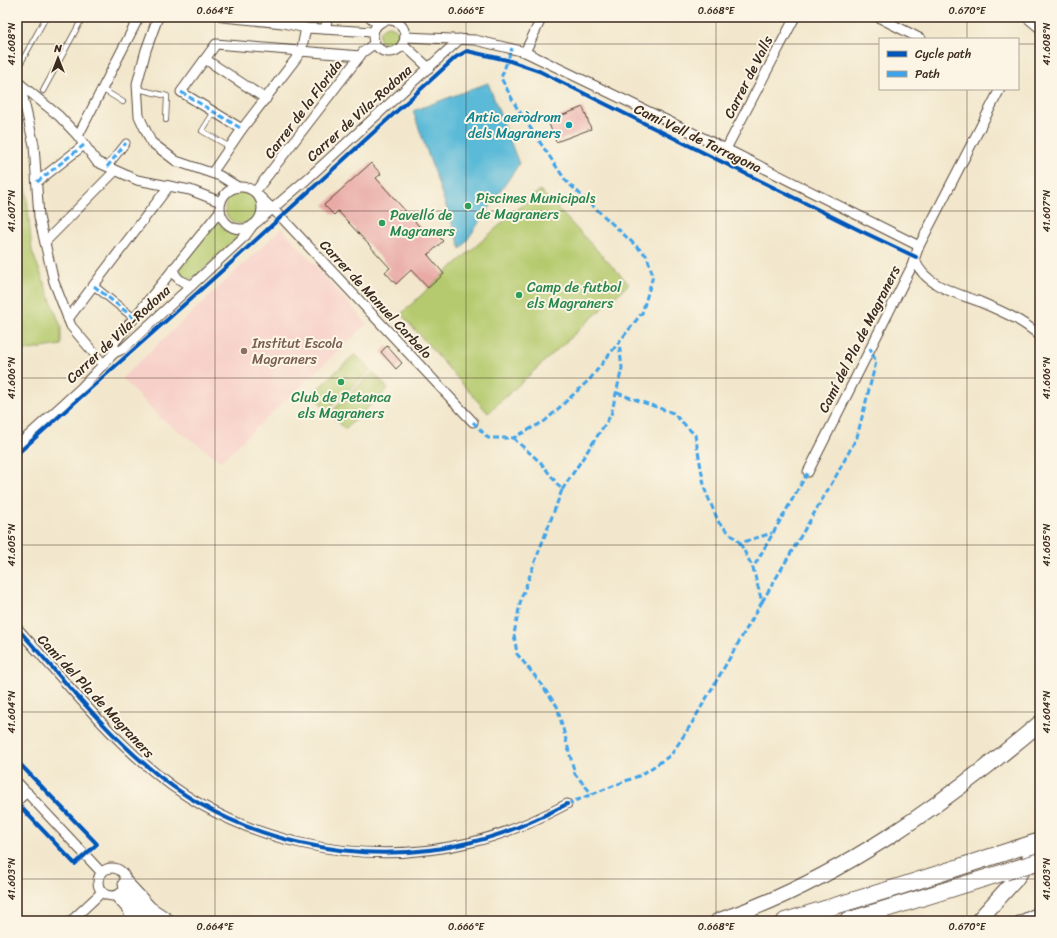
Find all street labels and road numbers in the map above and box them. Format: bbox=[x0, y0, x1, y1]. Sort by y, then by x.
street label: Carrer de Valls bbox=[717, 31, 780, 123]
street label: Carrer de la Florida bbox=[258, 54, 349, 164]
street label: Carrer de Vila-Rodona bbox=[301, 58, 419, 168]
street label: Camí Vell de Tarragona bbox=[630, 97, 766, 180]
street label: Carrer de Manuel Carbelo bbox=[313, 234, 438, 365]
street label: Camí del Pla de Magraners bbox=[811, 261, 908, 417]
street label: Carrer de Vila-Rodona bbox=[60, 278, 177, 390]
street label: Camí del Pla de Magraners bbox=[31, 628, 161, 765]

